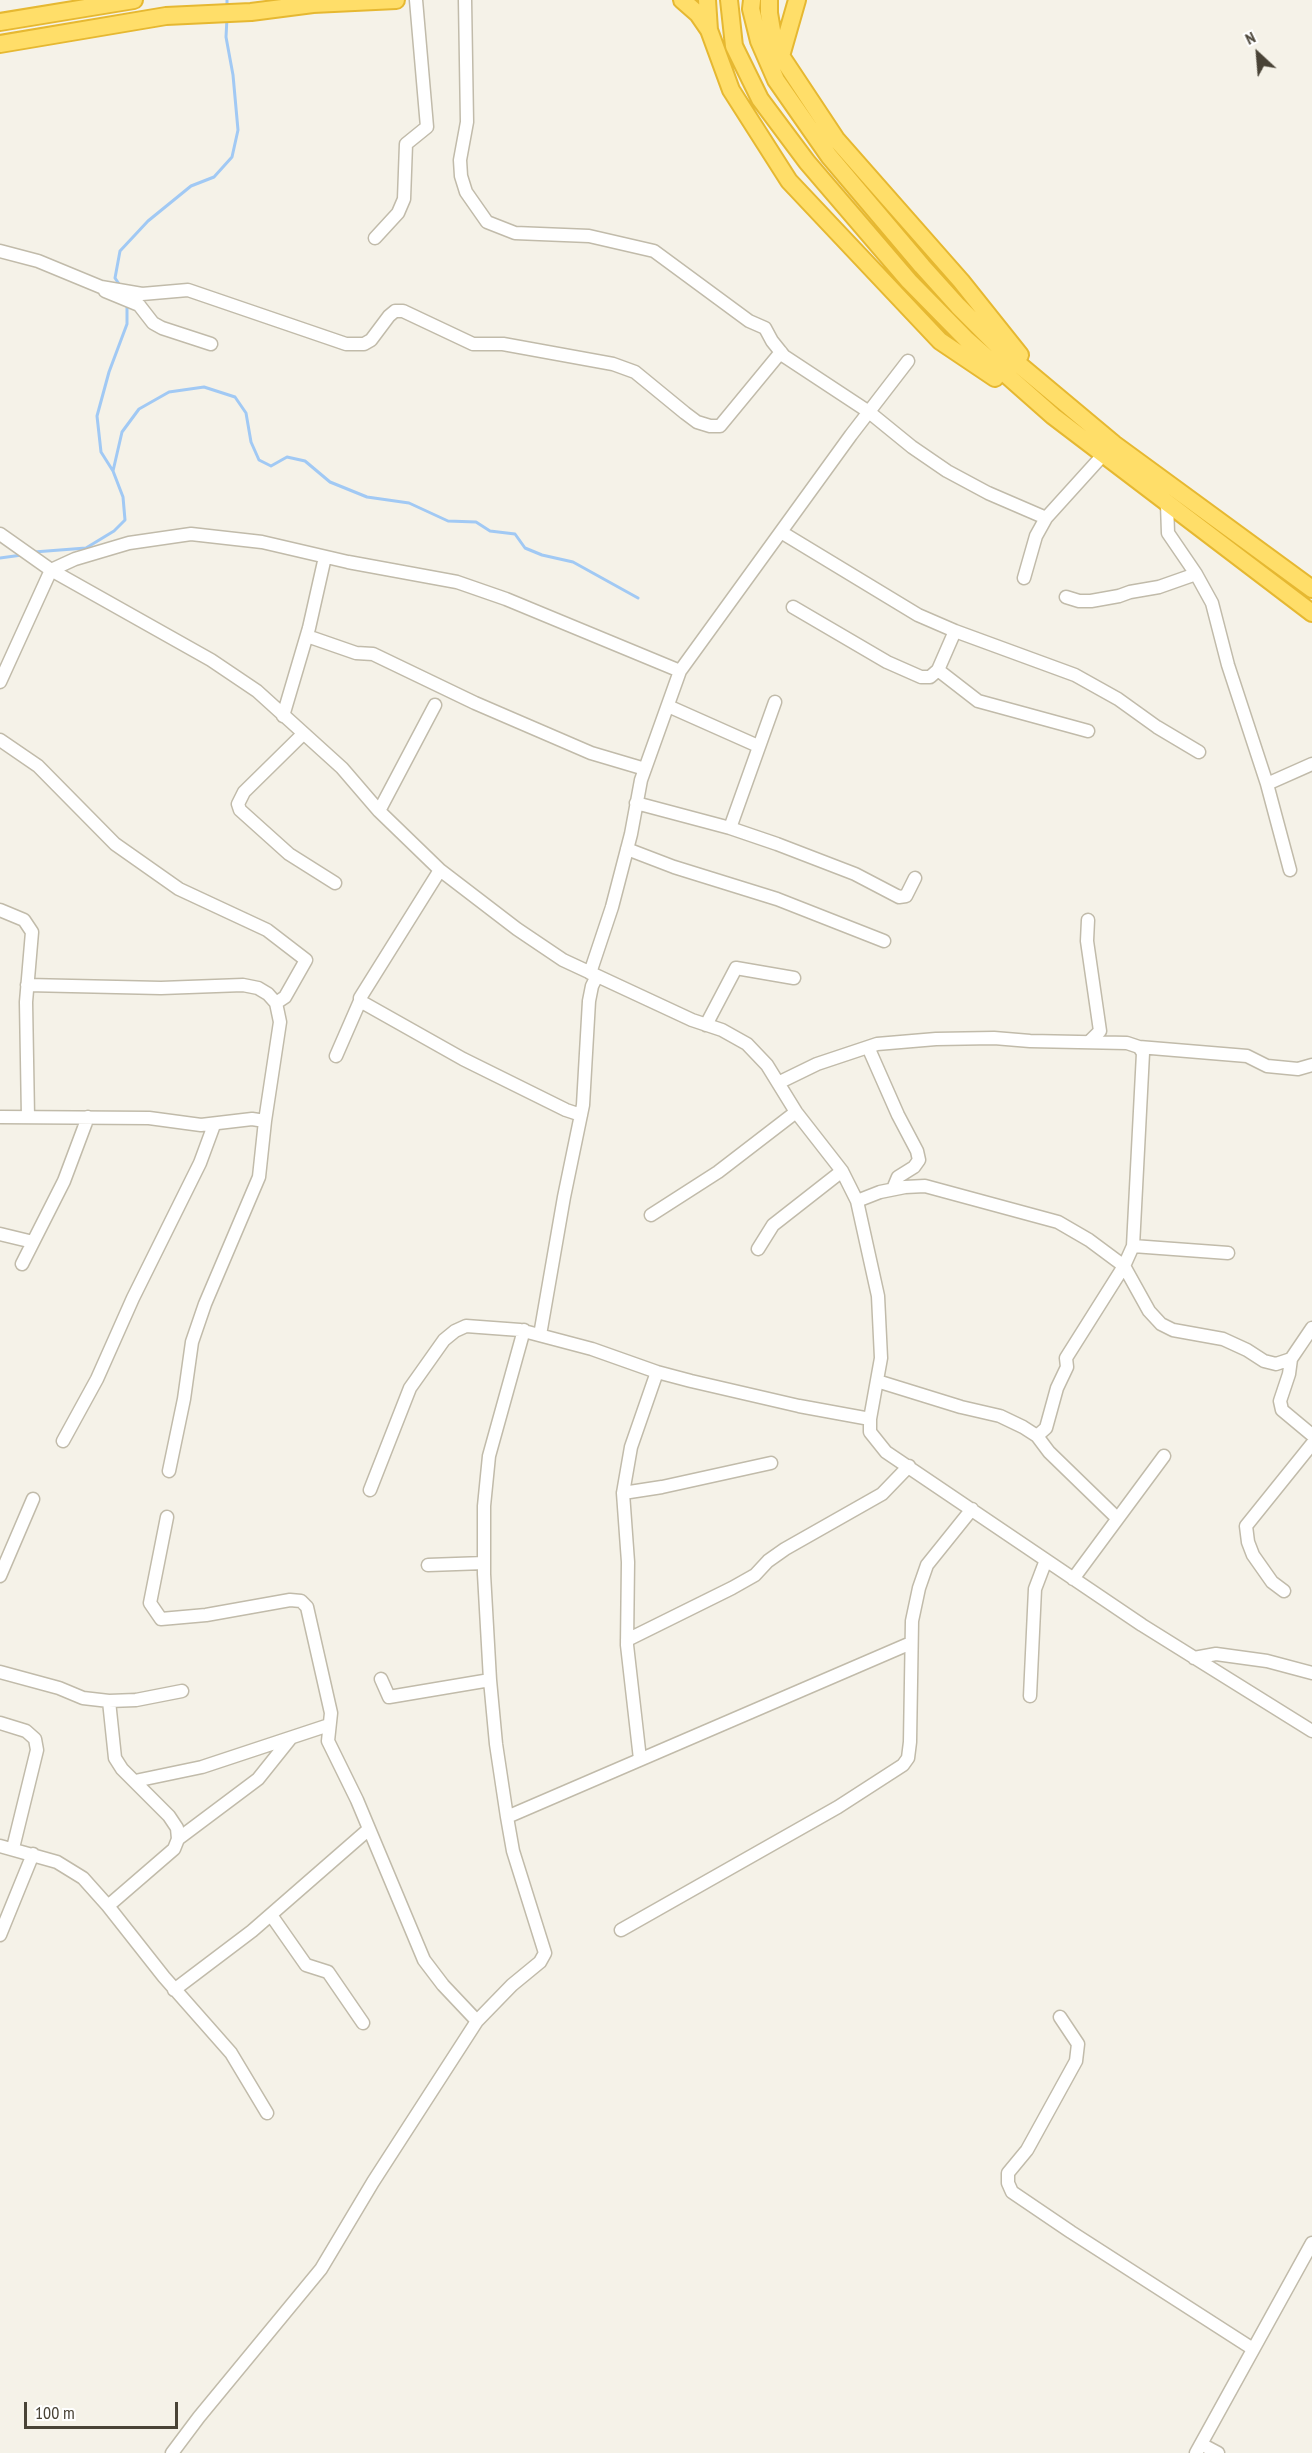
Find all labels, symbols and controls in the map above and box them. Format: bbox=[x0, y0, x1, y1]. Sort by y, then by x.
north arrow bbox=[1228, 24, 1288, 84]
text: N bbox=[1242, 27, 1258, 49]
scale bar bbox=[27, 2390, 182, 2428]
text: 100 m bbox=[35, 2401, 75, 2424]

